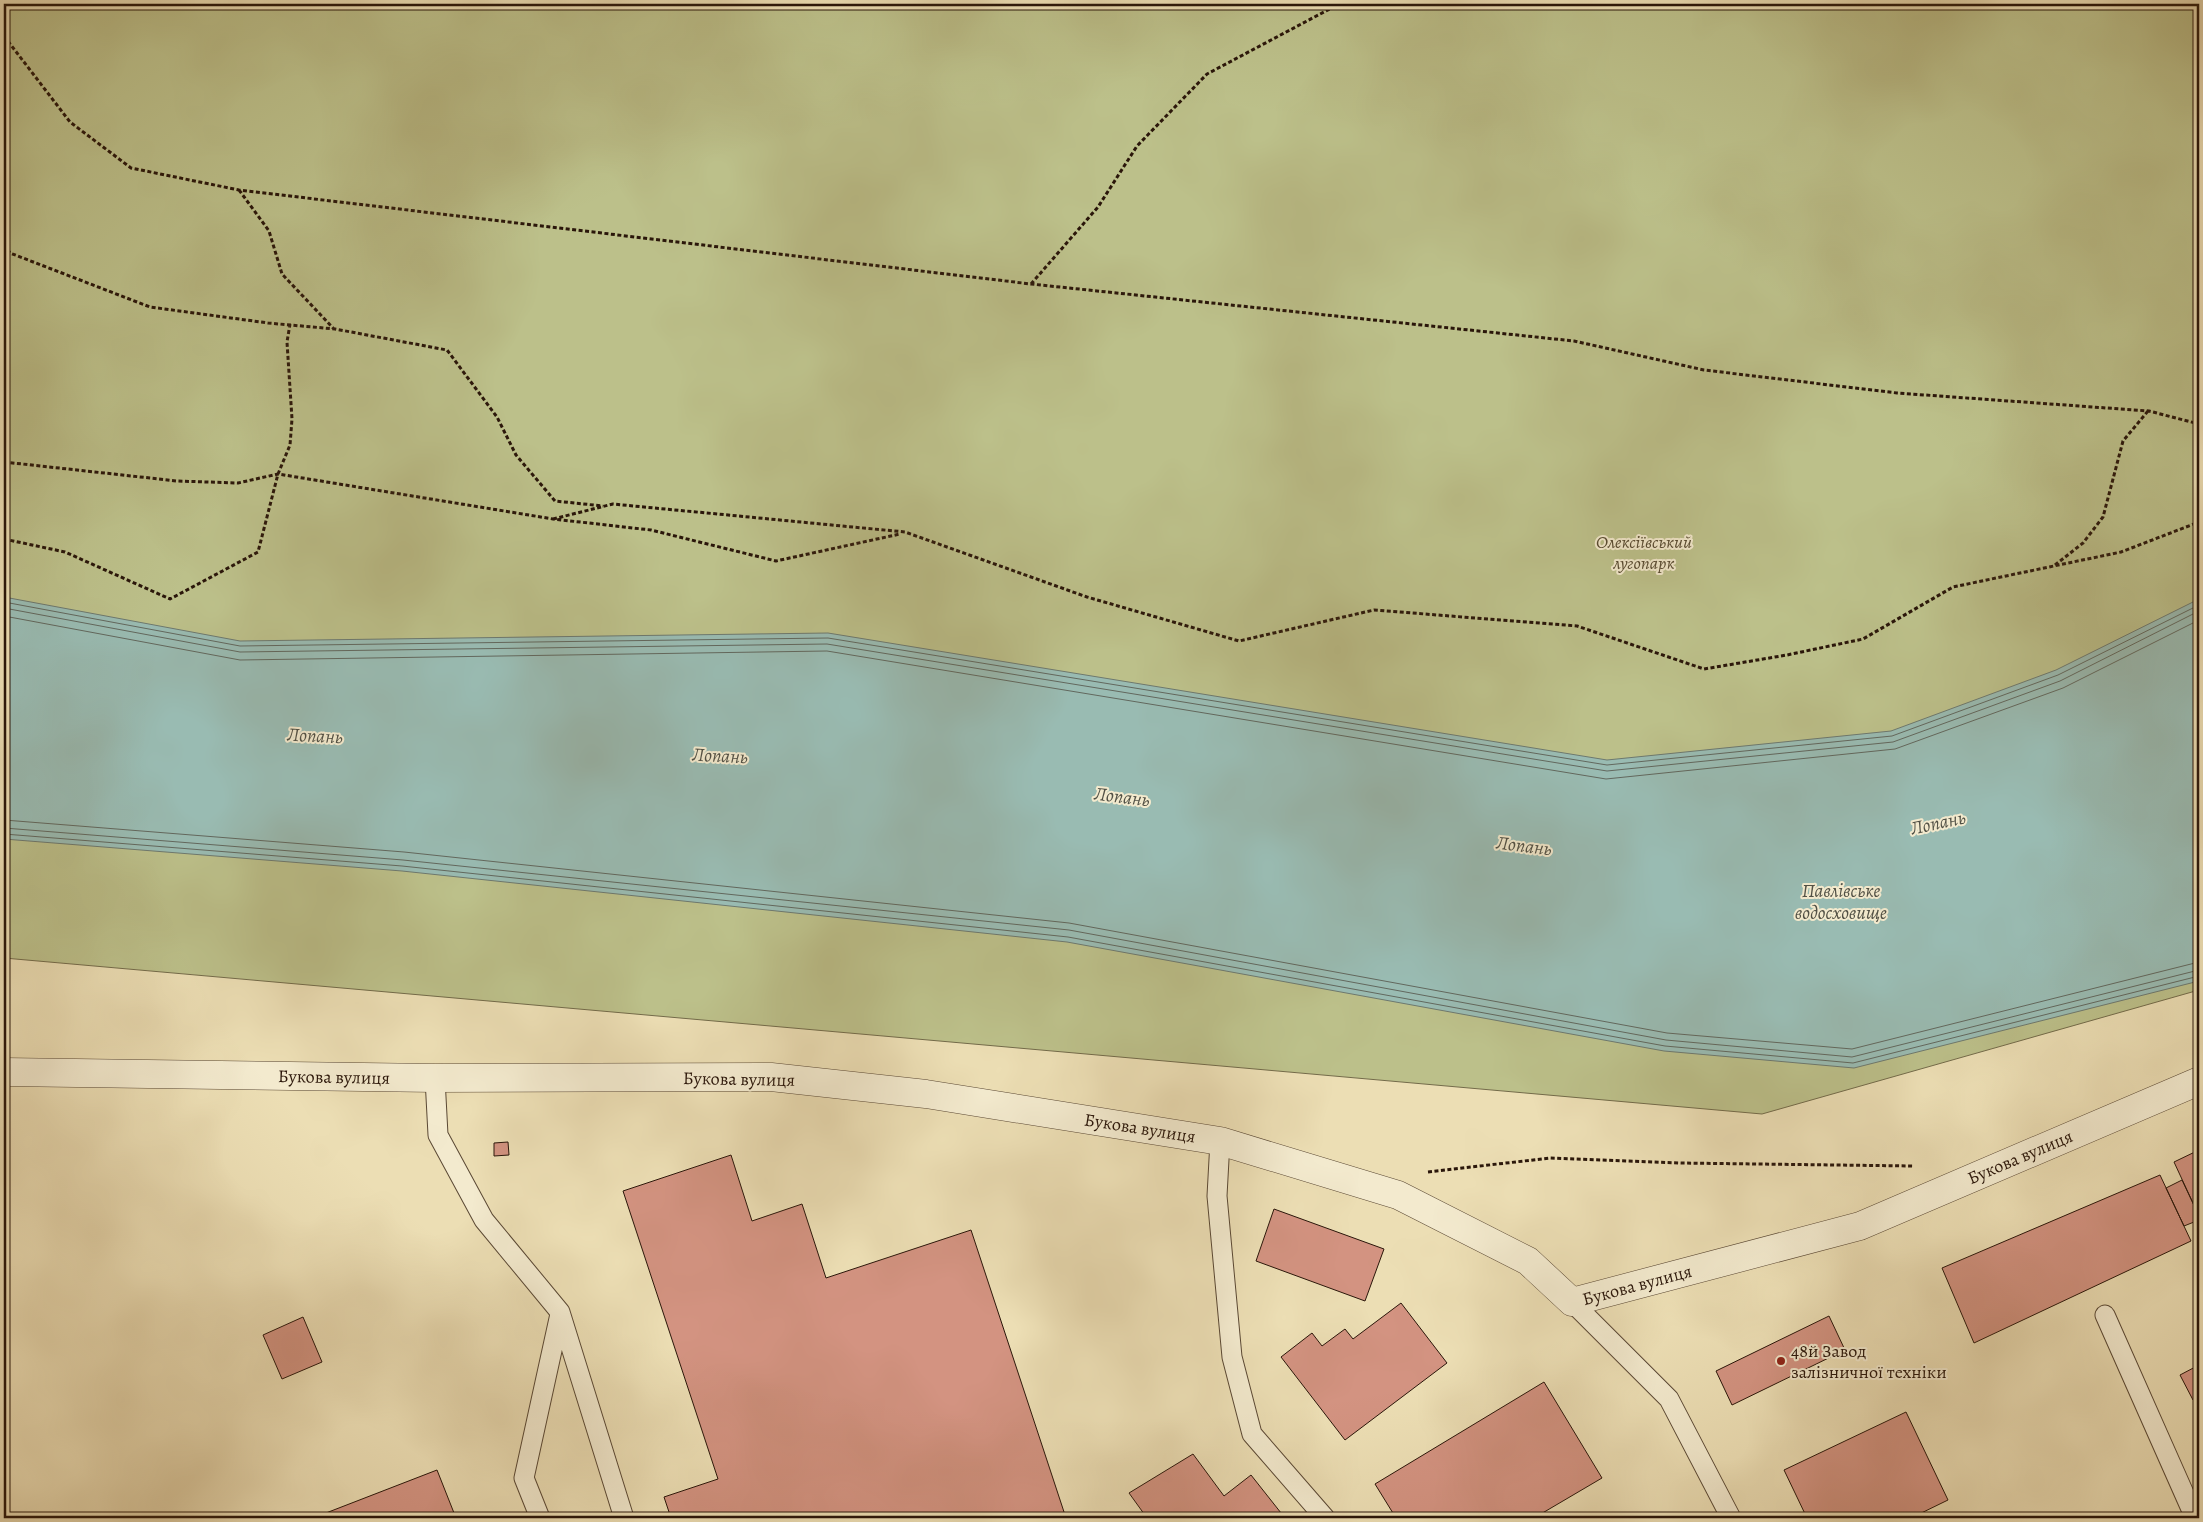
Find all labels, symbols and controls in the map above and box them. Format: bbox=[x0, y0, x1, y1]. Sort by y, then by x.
park label: Олексіївський лугопарк bbox=[1596, 530, 1692, 575]
water label: Лопань bbox=[285, 722, 344, 750]
water label: Лопань bbox=[690, 742, 749, 770]
water label: Лопань bbox=[1092, 781, 1151, 813]
water label: Лопань bbox=[1907, 804, 1968, 842]
water label: Лопань bbox=[1494, 830, 1553, 862]
water label: Павлівське водосховище bbox=[1795, 878, 1887, 926]
street label: Букова вулиця bbox=[278, 1064, 390, 1090]
street label: Букова вулиця bbox=[683, 1066, 795, 1092]
street label: Букова вулиця bbox=[1083, 1107, 1197, 1149]
street label: Букова вулиця bbox=[1964, 1124, 2076, 1190]
street label: Букова вулиця bbox=[1580, 1259, 1694, 1311]
place label: 48й Завод залізничної техніки bbox=[1791, 1339, 1947, 1384]
marker: 48й Завод залізничної техніки bbox=[1775, 1355, 1787, 1367]

